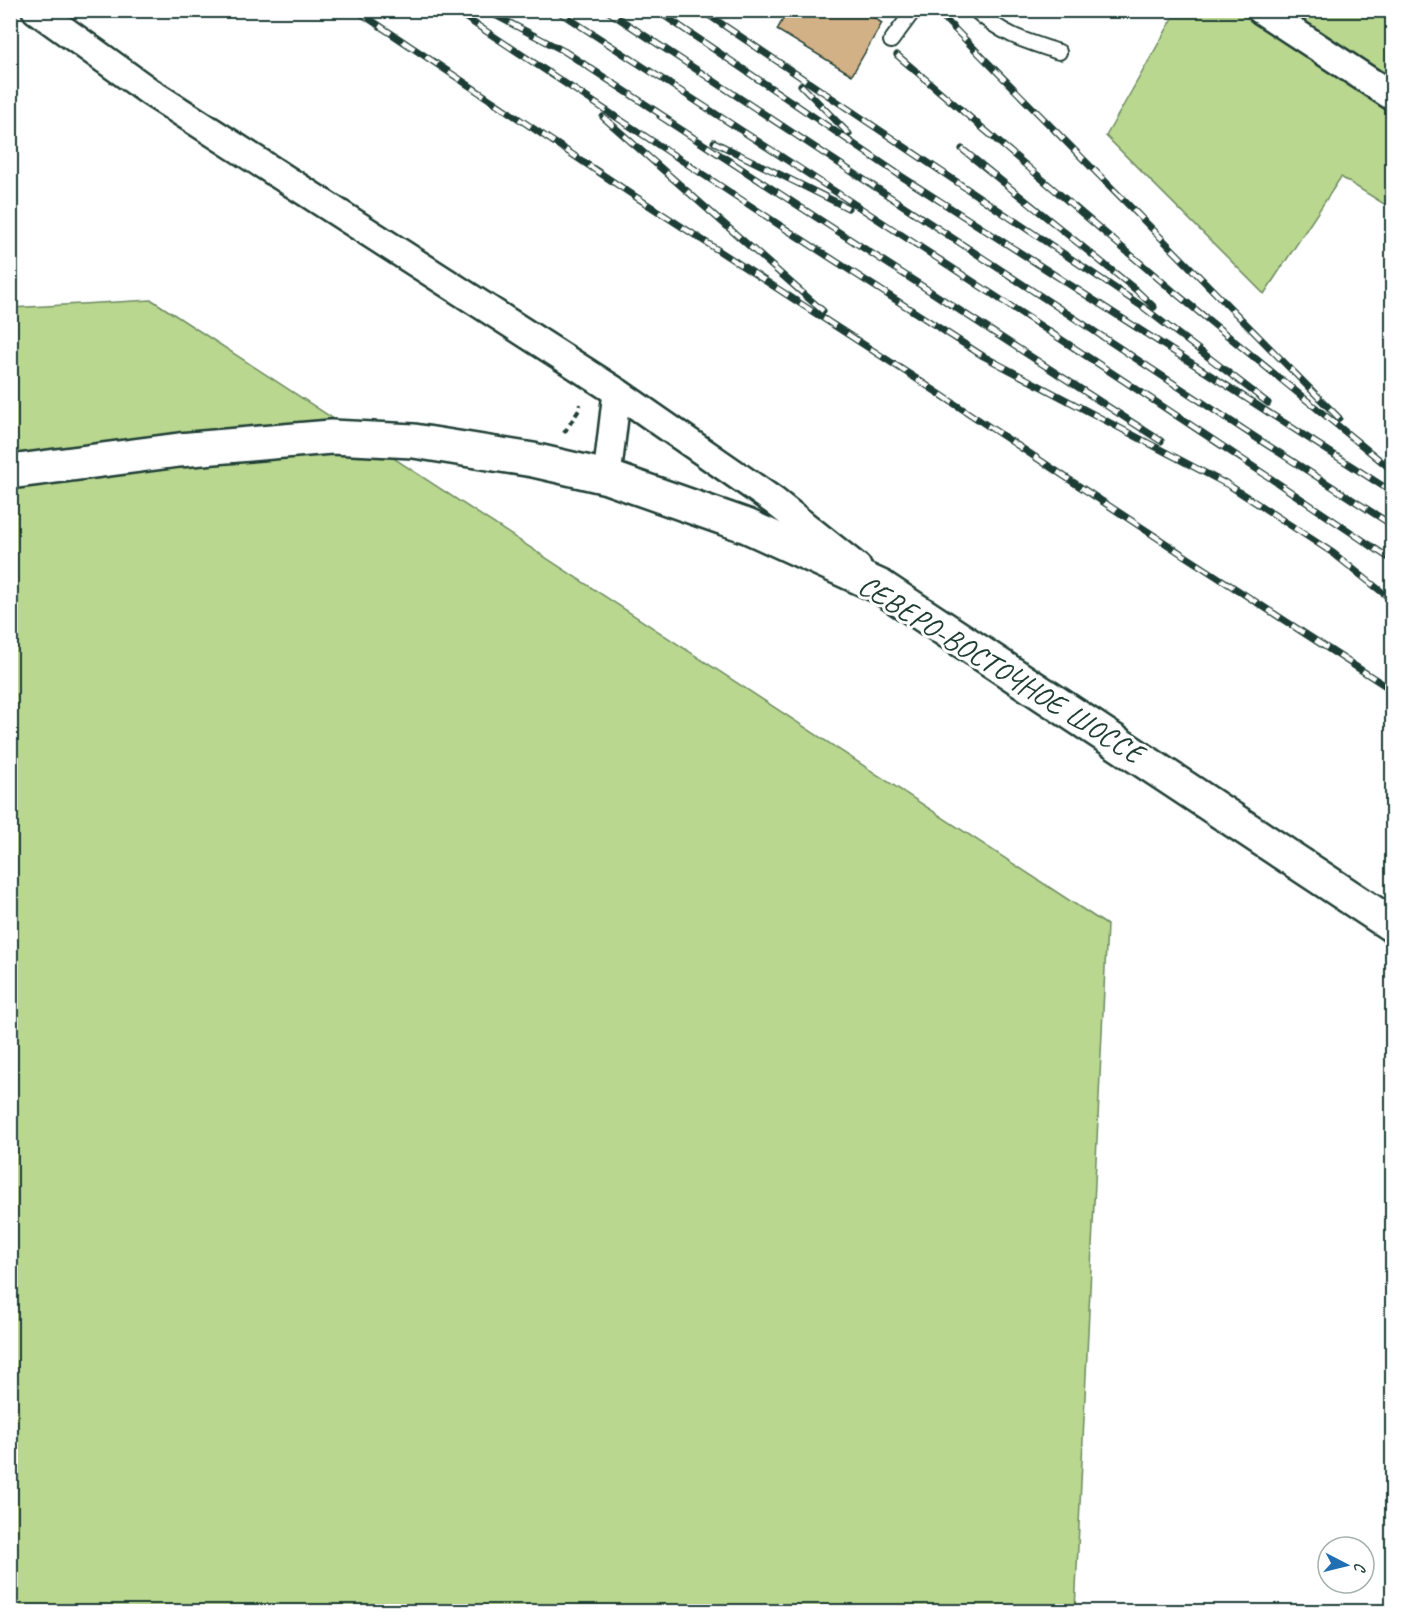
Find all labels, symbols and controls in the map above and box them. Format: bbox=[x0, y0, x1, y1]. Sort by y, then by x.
street label: СЕВЕРО-ВОСТОЧНОЕ ШОССЕ bbox=[852, 566, 1153, 774]
north arrow bbox=[1316, 1535, 1376, 1595]
text: С bbox=[1349, 1562, 1370, 1574]

